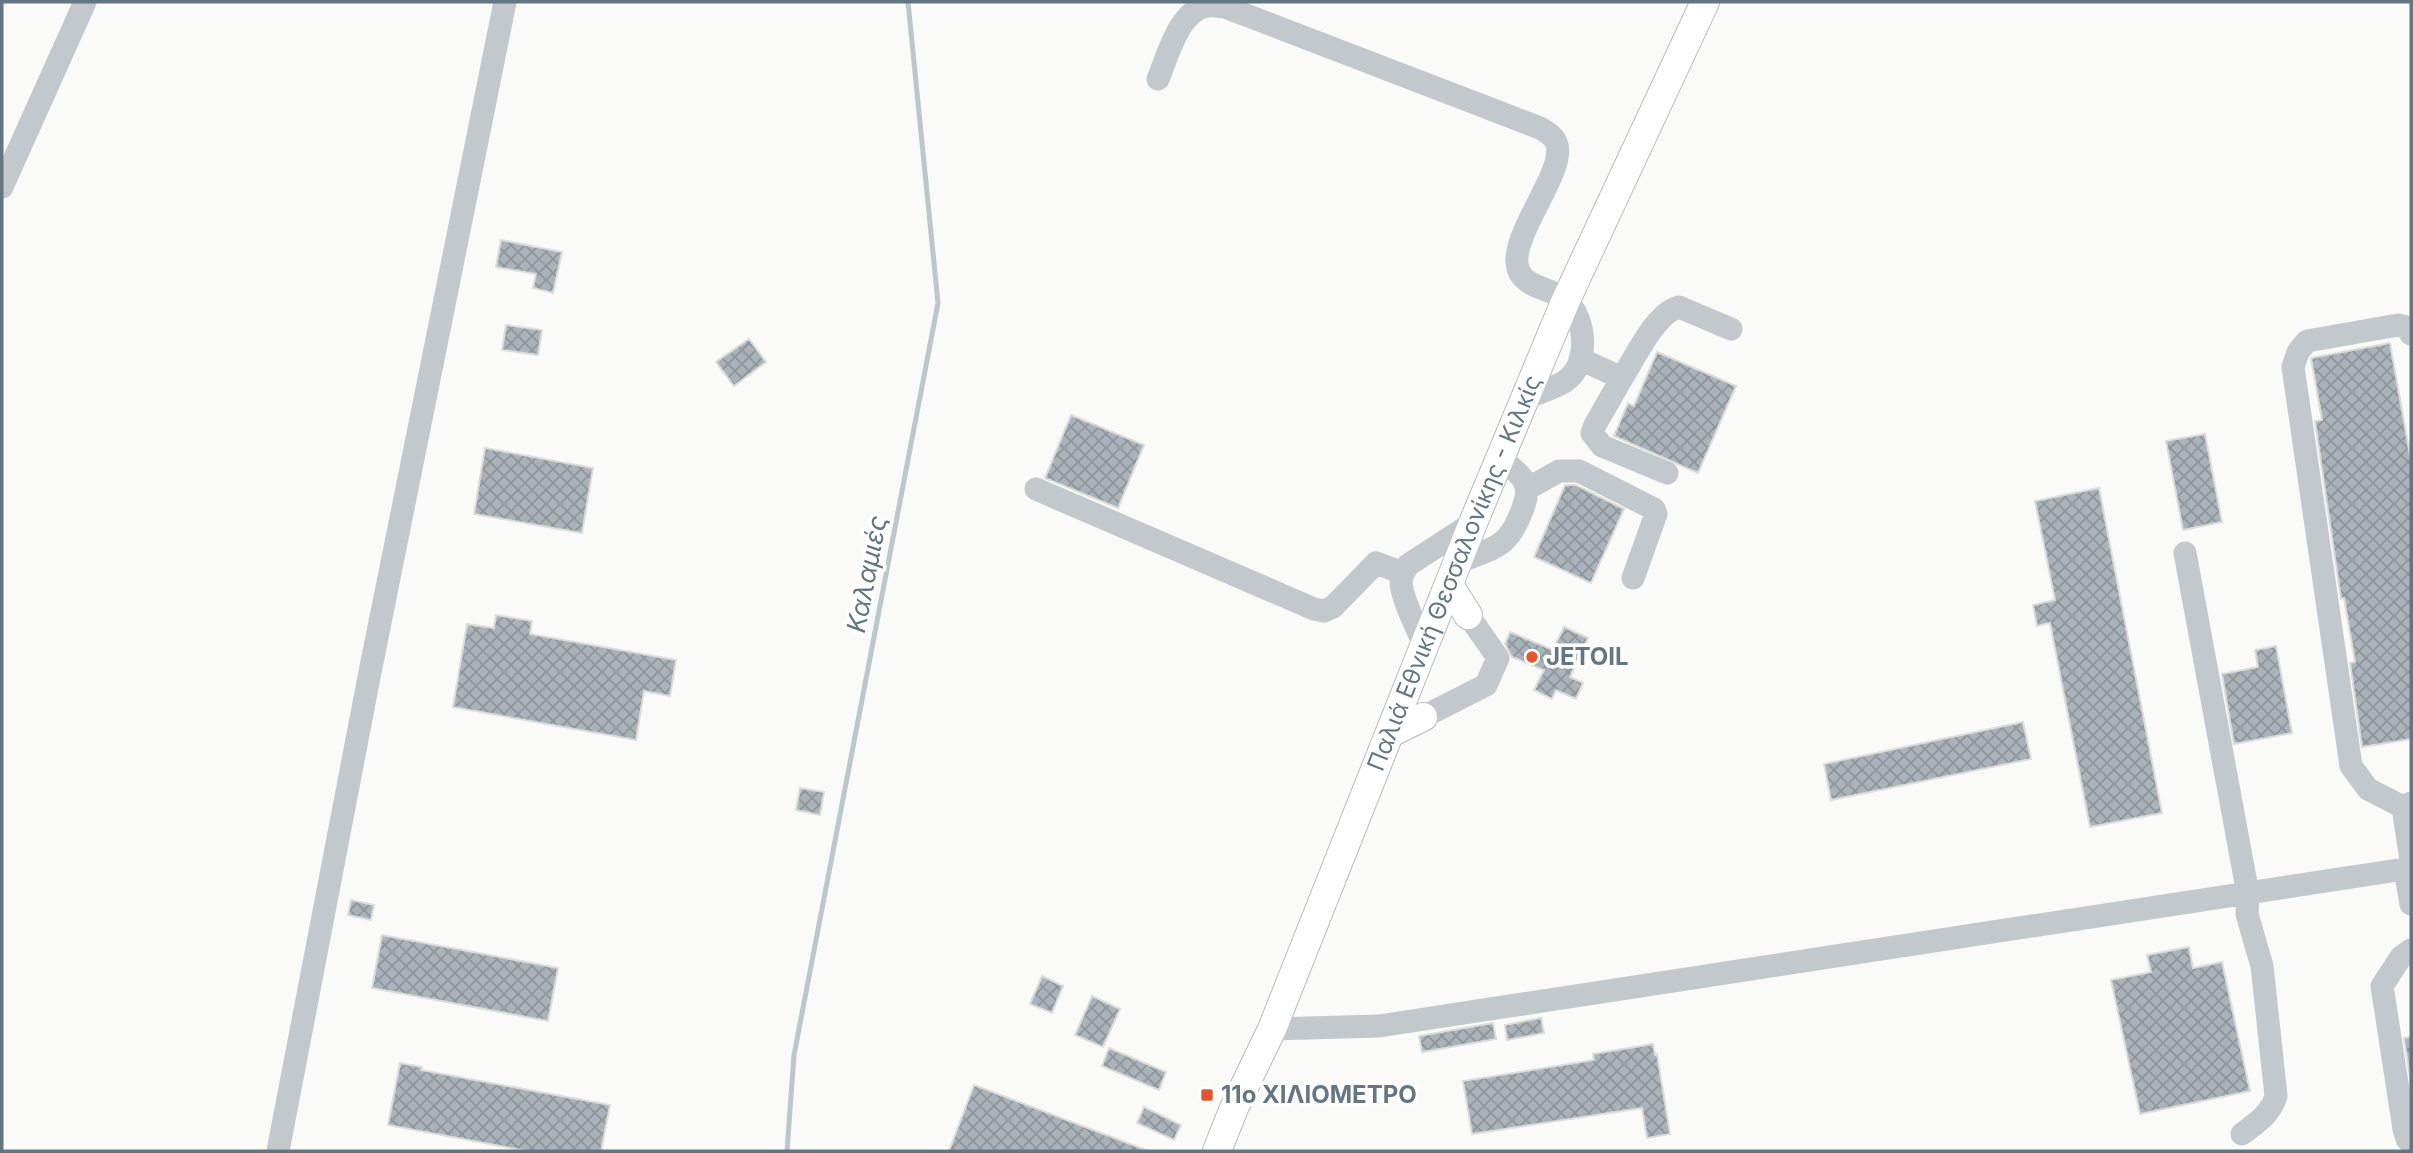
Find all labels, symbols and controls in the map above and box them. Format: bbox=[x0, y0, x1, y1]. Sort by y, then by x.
street label: Παλιά Εθνική Θεσσαλονίκης - Κιλκίς bbox=[1361, 371, 1547, 775]
water label: Καλαμιές bbox=[840, 512, 893, 635]
place label: JETOIL bbox=[1546, 642, 1629, 671]
marker: JETOIL bbox=[1524, 649, 1540, 665]
place label: 11ο ΧΙΛΙΟΜΕΤΡΟ bbox=[1221, 1080, 1417, 1109]
marker: 11ο ΧΙΛΙΟΜΕΤΡΟ bbox=[1199, 1087, 1215, 1103]

